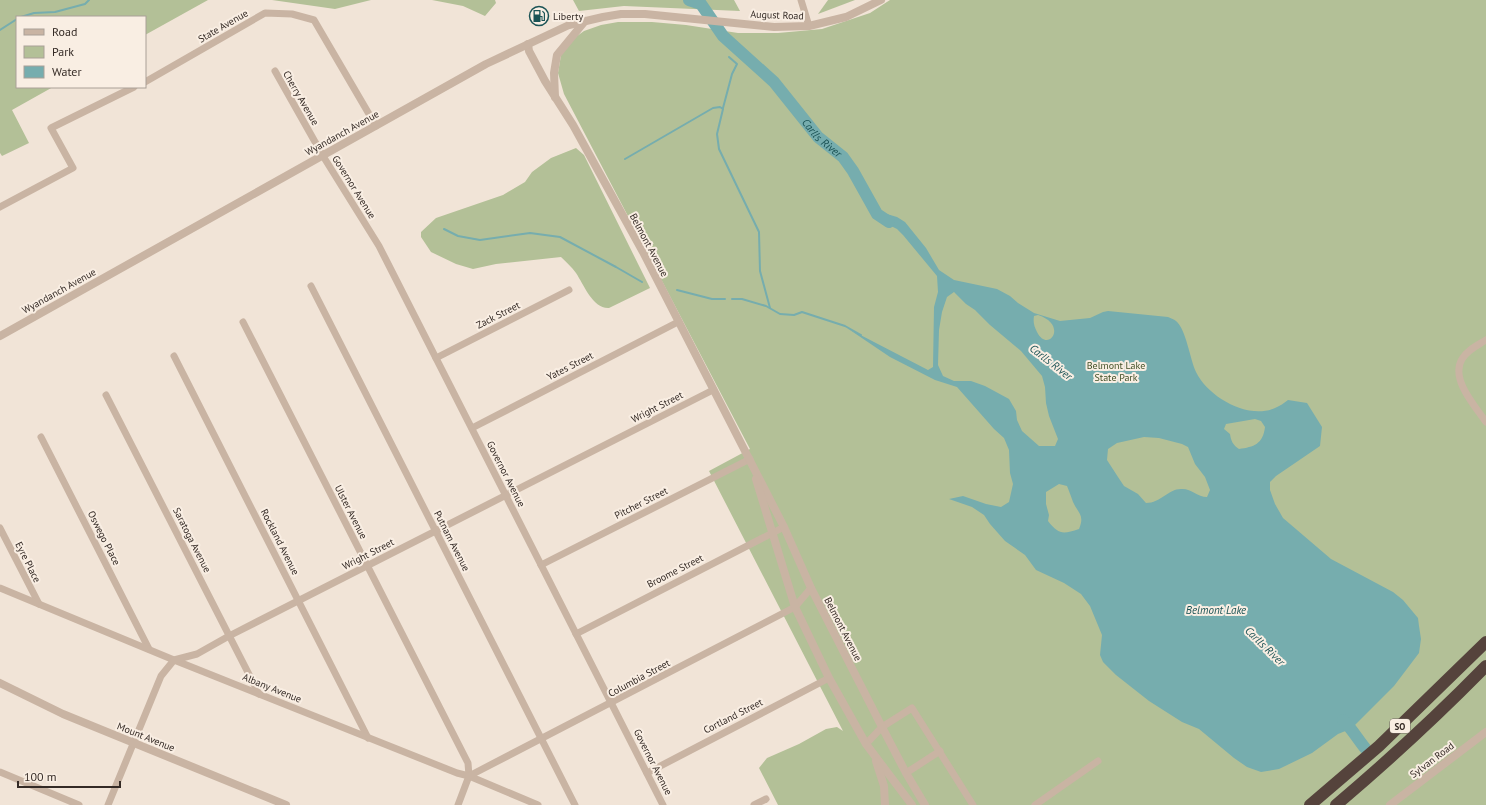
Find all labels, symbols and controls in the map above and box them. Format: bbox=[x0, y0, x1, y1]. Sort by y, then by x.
fuel station icon: Liberty bbox=[528, 5, 550, 27]
street label: State Avenue bbox=[196, 6, 250, 46]
street label: August Road bbox=[750, 8, 804, 22]
place label: Liberty bbox=[553, 10, 583, 23]
legend bbox=[16, 16, 146, 88]
text: Road bbox=[52, 24, 77, 39]
text: Park bbox=[52, 44, 74, 59]
text: Water bbox=[52, 64, 82, 79]
street label: Cherry Avenue bbox=[280, 68, 322, 128]
street label: Wyandanch Avenue bbox=[303, 107, 381, 159]
water label: Carlls River bbox=[799, 116, 846, 161]
street label: Governor Avenue bbox=[329, 153, 379, 221]
street label: Belmont Avenue bbox=[627, 211, 671, 279]
street label: Wyandanch Avenue bbox=[20, 265, 98, 317]
street label: Zack Street bbox=[474, 298, 523, 332]
water label: Carlls River bbox=[1027, 341, 1076, 384]
street label: Yates Street bbox=[545, 348, 596, 383]
park label: Belmont Lake State Park bbox=[1087, 359, 1145, 384]
street label: Wright Street bbox=[629, 388, 686, 426]
street label: Governor Avenue bbox=[484, 439, 528, 509]
street label: Ulster Avenue bbox=[332, 483, 370, 541]
street label: Pitcher Street bbox=[612, 484, 670, 522]
street label: Saratoga Avenue bbox=[170, 505, 214, 575]
street label: Rockland Avenue bbox=[258, 507, 302, 577]
street label: Oswego Place bbox=[85, 509, 123, 567]
street label: Putnam Avenue bbox=[431, 509, 473, 573]
street label: Wright Street bbox=[340, 535, 397, 573]
street label: Eyre Place bbox=[12, 539, 44, 585]
street label: Broome Street bbox=[645, 551, 706, 591]
street label: Belmont Avenue bbox=[821, 595, 865, 663]
water label: Belmont Lake bbox=[1186, 603, 1246, 617]
water label: Carlls River bbox=[1242, 624, 1289, 669]
street label: Columbia Street bbox=[606, 656, 673, 700]
street label: Albany Avenue bbox=[241, 670, 303, 706]
street label: Cortland Street bbox=[701, 695, 765, 736]
road number: SO bbox=[1390, 719, 1410, 733]
street label: Mount Avenue bbox=[115, 720, 177, 754]
street label: Governor Avenue bbox=[631, 727, 675, 797]
street label: Sylvan Road bbox=[1407, 739, 1457, 781]
scale bar bbox=[18, 763, 120, 789]
text: 100 m bbox=[24, 769, 57, 784]

